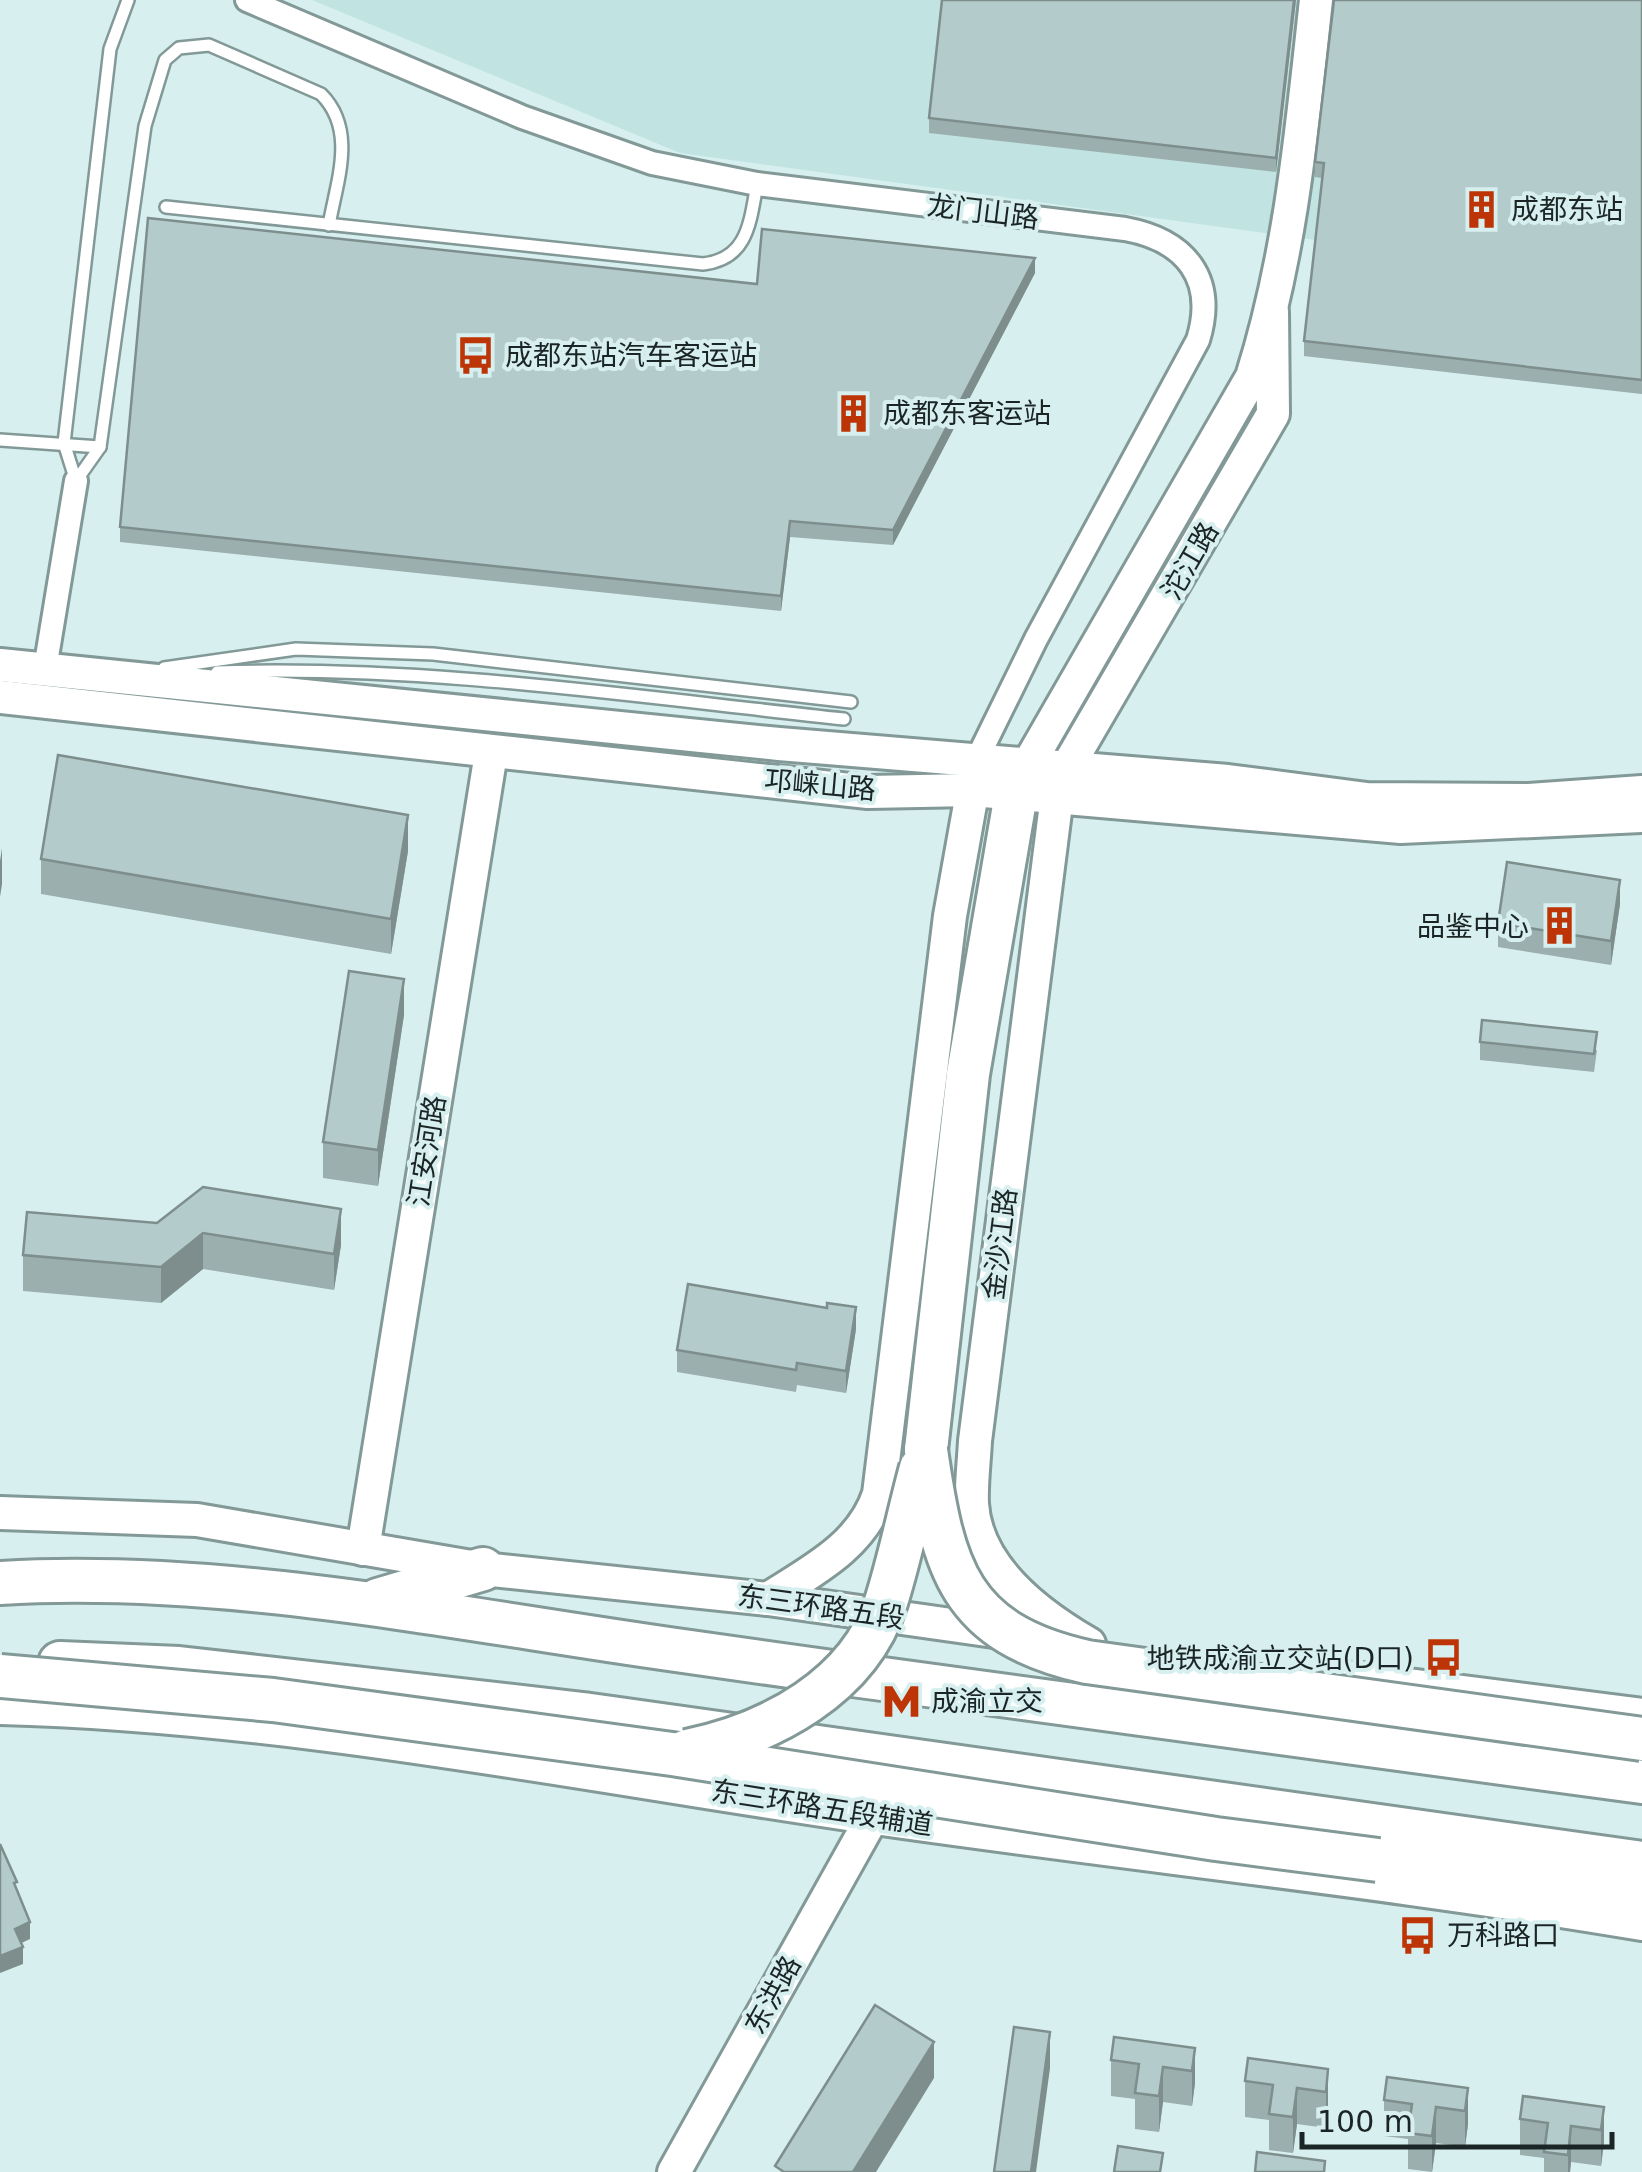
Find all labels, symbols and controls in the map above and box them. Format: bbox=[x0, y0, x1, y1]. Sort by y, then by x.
building icon: 成都东站 bbox=[1460, 188, 1502, 230]
street label: 龙门山路 bbox=[925, 189, 1041, 235]
place label: 成都东站 bbox=[1511, 193, 1623, 226]
bus stop icon: 成都东站汽车客运站 bbox=[454, 334, 496, 376]
place label: 成都东站汽车客运站 bbox=[505, 339, 757, 372]
building icon: 成都东客运站 bbox=[832, 392, 874, 434]
place label: 成都东客运站 bbox=[883, 397, 1051, 430]
street label: 沱江路 bbox=[1155, 516, 1225, 606]
street label: 邛崃山路 bbox=[763, 764, 877, 806]
building icon: 品鉴中心 bbox=[1538, 905, 1580, 947]
place label: 品鉴中心 bbox=[1417, 910, 1529, 943]
street label: 江安河路 bbox=[402, 1093, 452, 1209]
street label: 金沙江路 bbox=[977, 1186, 1023, 1302]
street label: 东三环路五段 bbox=[736, 1579, 906, 1635]
bus stop icon: 地铁成渝立交站(D口) bbox=[1423, 1637, 1465, 1679]
place label: 地铁成渝立交站(D口) bbox=[1147, 1642, 1414, 1675]
metro station icon: 成渝立交 bbox=[880, 1680, 922, 1722]
place label: 成渝立交 bbox=[931, 1685, 1043, 1718]
street label: 东三环路五段辅道 bbox=[709, 1774, 935, 1842]
bus stop icon: 万科路口 bbox=[1396, 1914, 1438, 1956]
place label: 万科路口 bbox=[1447, 1919, 1559, 1952]
street label: 东洪路 bbox=[738, 1950, 808, 2040]
scale bar bbox=[1302, 2087, 1612, 2149]
text: 100 m bbox=[1317, 2104, 1413, 2139]

